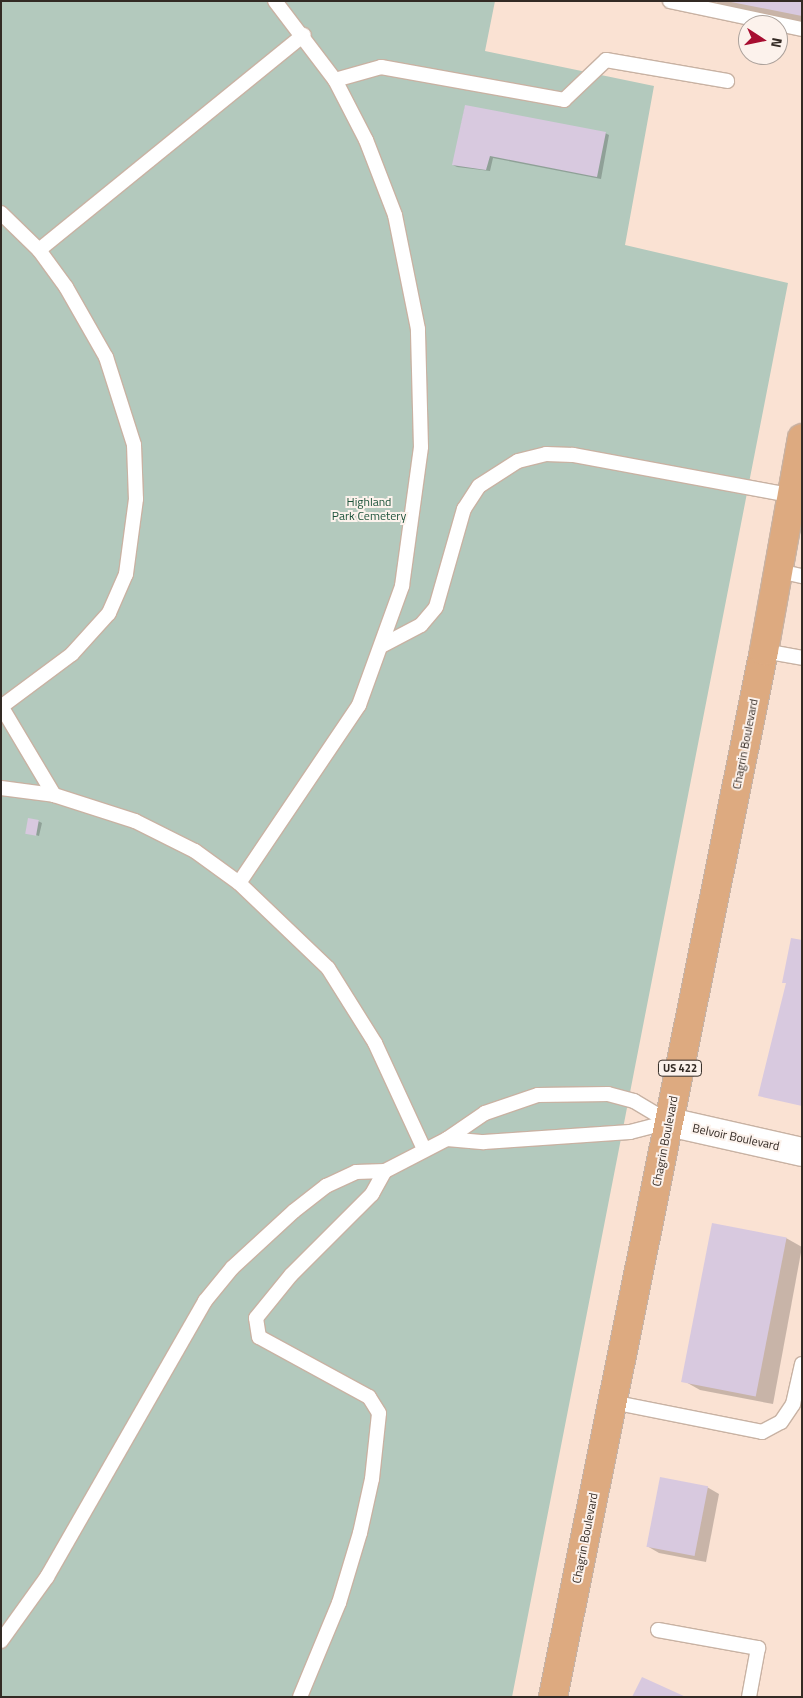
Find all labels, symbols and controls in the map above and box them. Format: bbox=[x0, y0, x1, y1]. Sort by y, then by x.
north arrow bbox=[738, 15, 788, 65]
text: N bbox=[766, 36, 788, 50]
park label: Highland Park Cemetery bbox=[332, 495, 406, 523]
street label: Chagrin Boulevard bbox=[729, 698, 761, 790]
road number: US 422 bbox=[658, 1060, 702, 1076]
street label: Chagrin Boulevard bbox=[649, 1095, 681, 1187]
street label: Belvoir Boulevard bbox=[691, 1121, 781, 1153]
street label: Chagrin Boulevard bbox=[569, 1492, 601, 1584]

